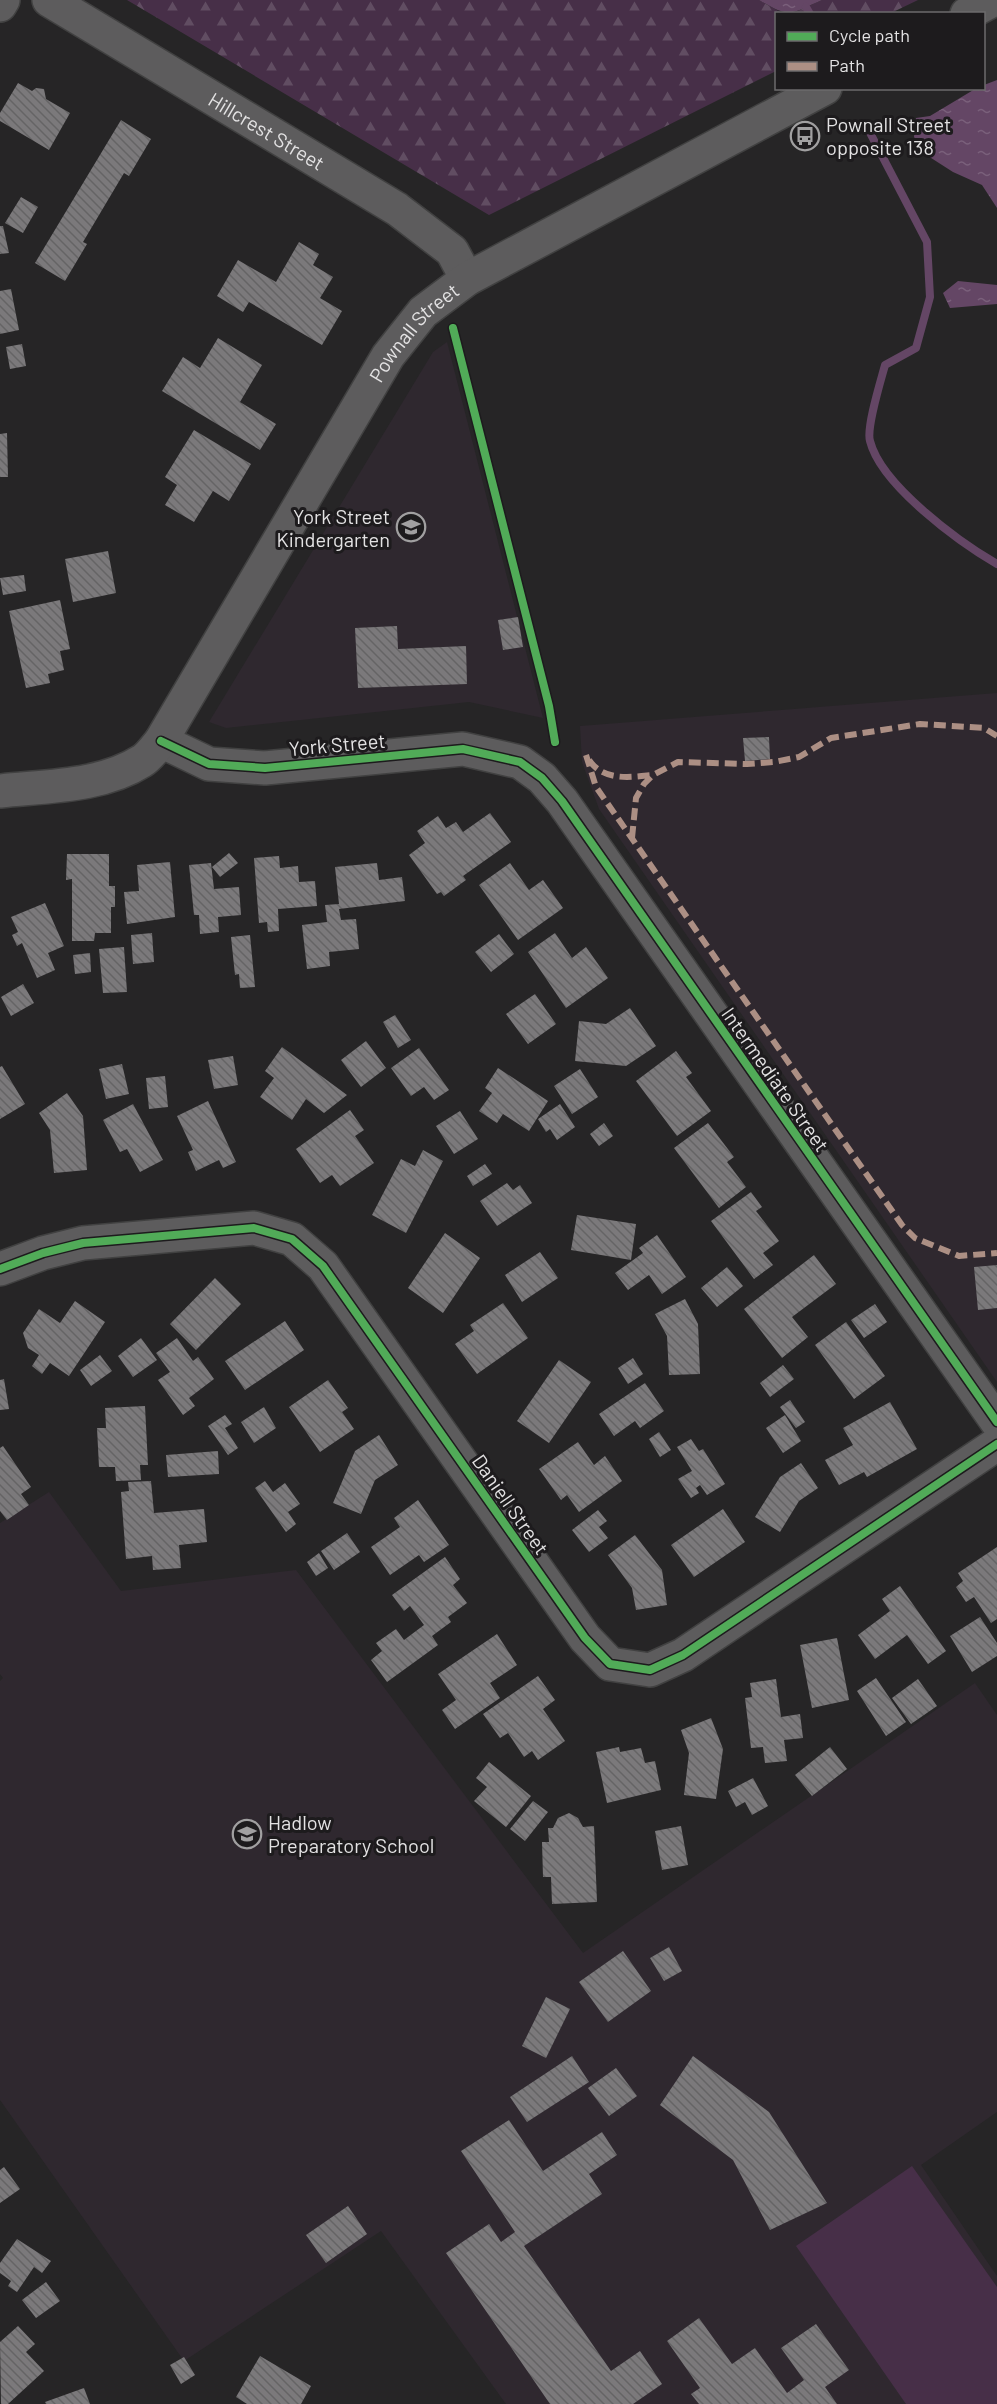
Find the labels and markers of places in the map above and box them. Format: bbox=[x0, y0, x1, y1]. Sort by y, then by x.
place label: Pownall Street opposite 138 bbox=[826, 112, 951, 159]
bus stop icon: Pownall Street opposite 138 bbox=[789, 120, 821, 152]
place label: York Street Kindergarten bbox=[277, 504, 390, 551]
school or university icon: York Street Kindergarten bbox=[395, 511, 427, 543]
place label: Hadlow Preparatory School bbox=[268, 1810, 434, 1857]
school or university icon: Hadlow Preparatory School bbox=[231, 1818, 263, 1850]

